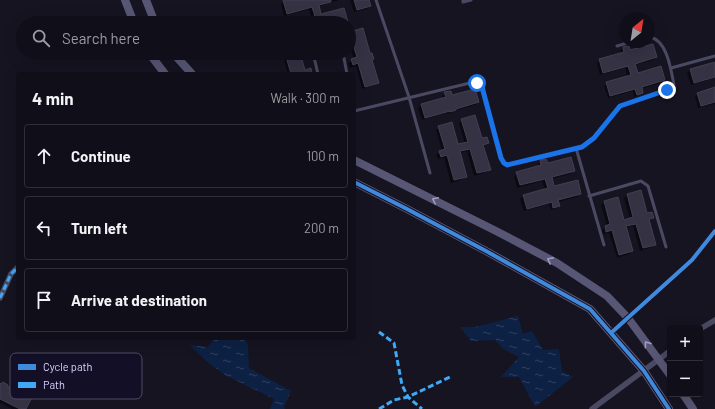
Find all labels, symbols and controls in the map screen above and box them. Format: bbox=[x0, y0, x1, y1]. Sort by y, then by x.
north arrow bbox=[619, 12, 655, 48]
search box bbox=[16, 16, 356, 60]
icon: search bbox=[30, 27, 52, 49]
text: Search here bbox=[62, 29, 140, 47]
route start bbox=[468, 74, 486, 92]
route end bbox=[658, 81, 676, 99]
text: 4 min bbox=[32, 88, 74, 108]
text: Walk · 300 m bbox=[270, 90, 340, 106]
icon: ahead bbox=[33, 145, 55, 167]
text: Continue bbox=[71, 147, 131, 165]
text: 100 m bbox=[306, 148, 339, 164]
one-way arrow bbox=[431, 198, 439, 205]
icon: left bbox=[33, 217, 55, 239]
text: Turn left bbox=[71, 219, 127, 237]
text: 200 m bbox=[304, 220, 339, 236]
one-way arrow bbox=[547, 257, 555, 264]
icon: arrive bbox=[33, 289, 55, 311]
text: Arrive at destination bbox=[71, 291, 207, 309]
map controls bbox=[667, 325, 703, 397]
button: + bbox=[667, 325, 703, 361]
one-way arrow bbox=[645, 341, 652, 348]
legend bbox=[10, 353, 142, 399]
text: Cycle path bbox=[43, 360, 93, 373]
button: − bbox=[667, 361, 703, 397]
text: Path bbox=[43, 378, 65, 391]

